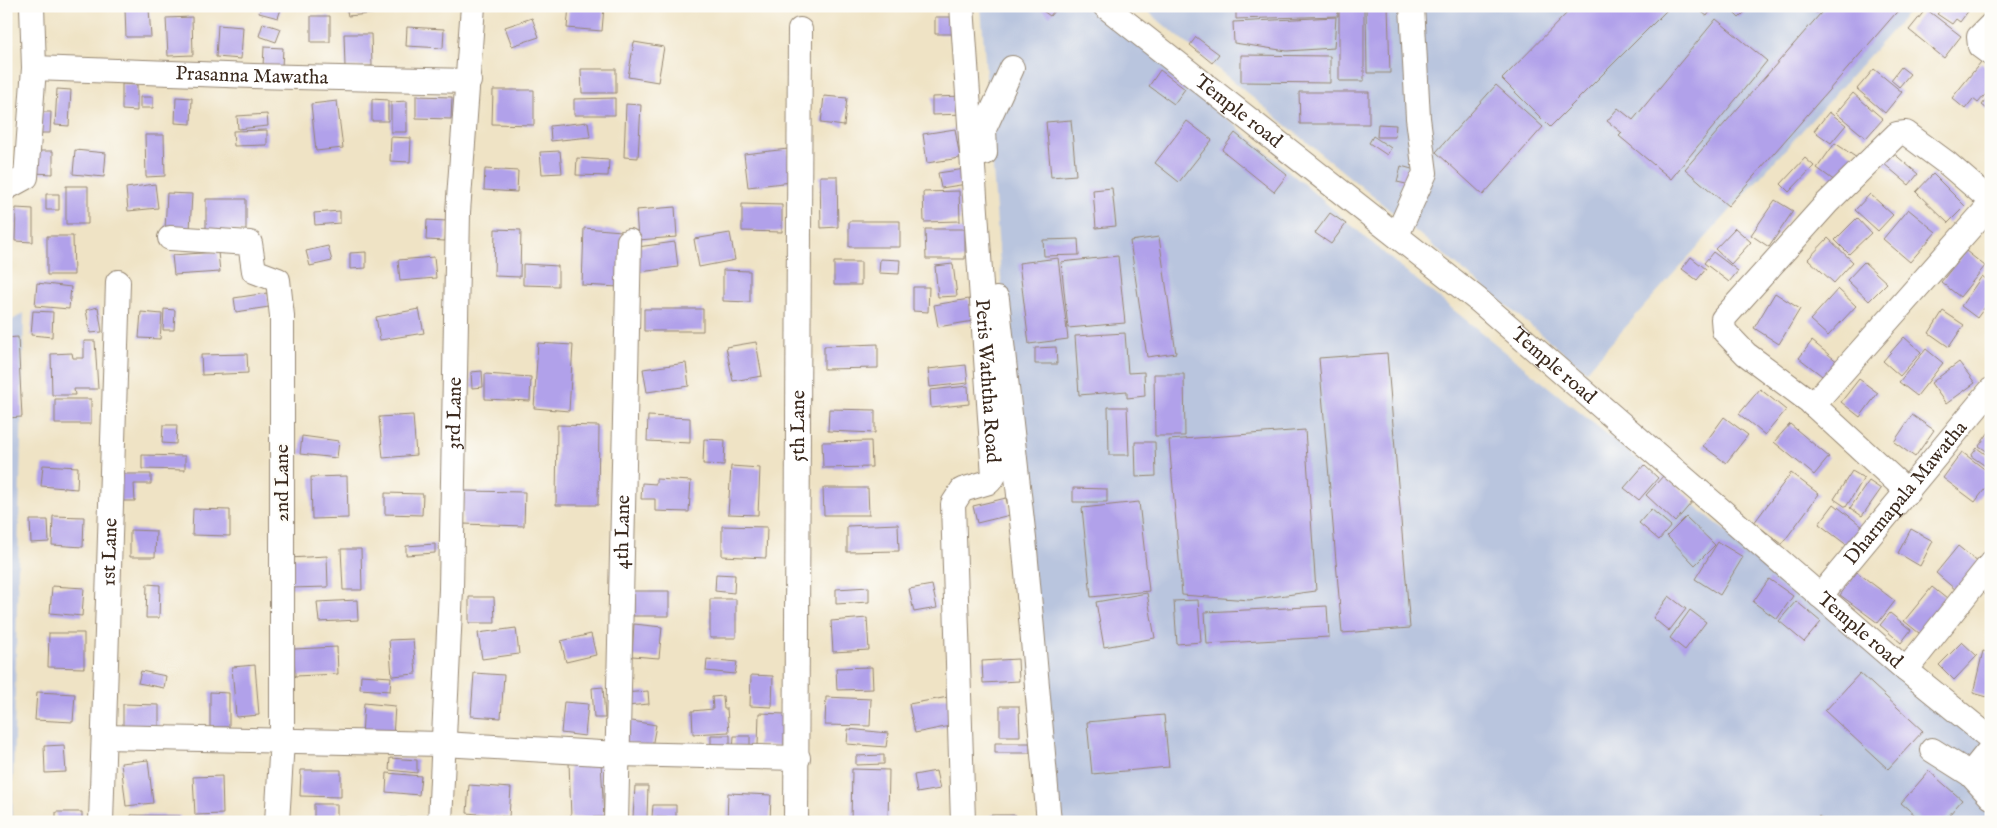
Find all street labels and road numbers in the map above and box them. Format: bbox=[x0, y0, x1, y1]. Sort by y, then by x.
street label: Prasanna Mawatha bbox=[175, 61, 329, 90]
street label: Temple road bbox=[1190, 69, 1288, 154]
street label: Peris Waththa Road bbox=[969, 298, 1006, 464]
street label: Temple road bbox=[1506, 322, 1602, 409]
street label: 3rd Lane bbox=[441, 377, 467, 450]
street label: 5th Lane bbox=[785, 390, 811, 462]
street label: Dharmapala Mawatha bbox=[1838, 415, 1973, 570]
street label: 2nd Lane bbox=[270, 444, 295, 522]
street label: 4th Lane bbox=[609, 495, 636, 570]
street label: 1st Lane bbox=[96, 518, 123, 587]
street label: Temple road bbox=[1812, 587, 1908, 674]

